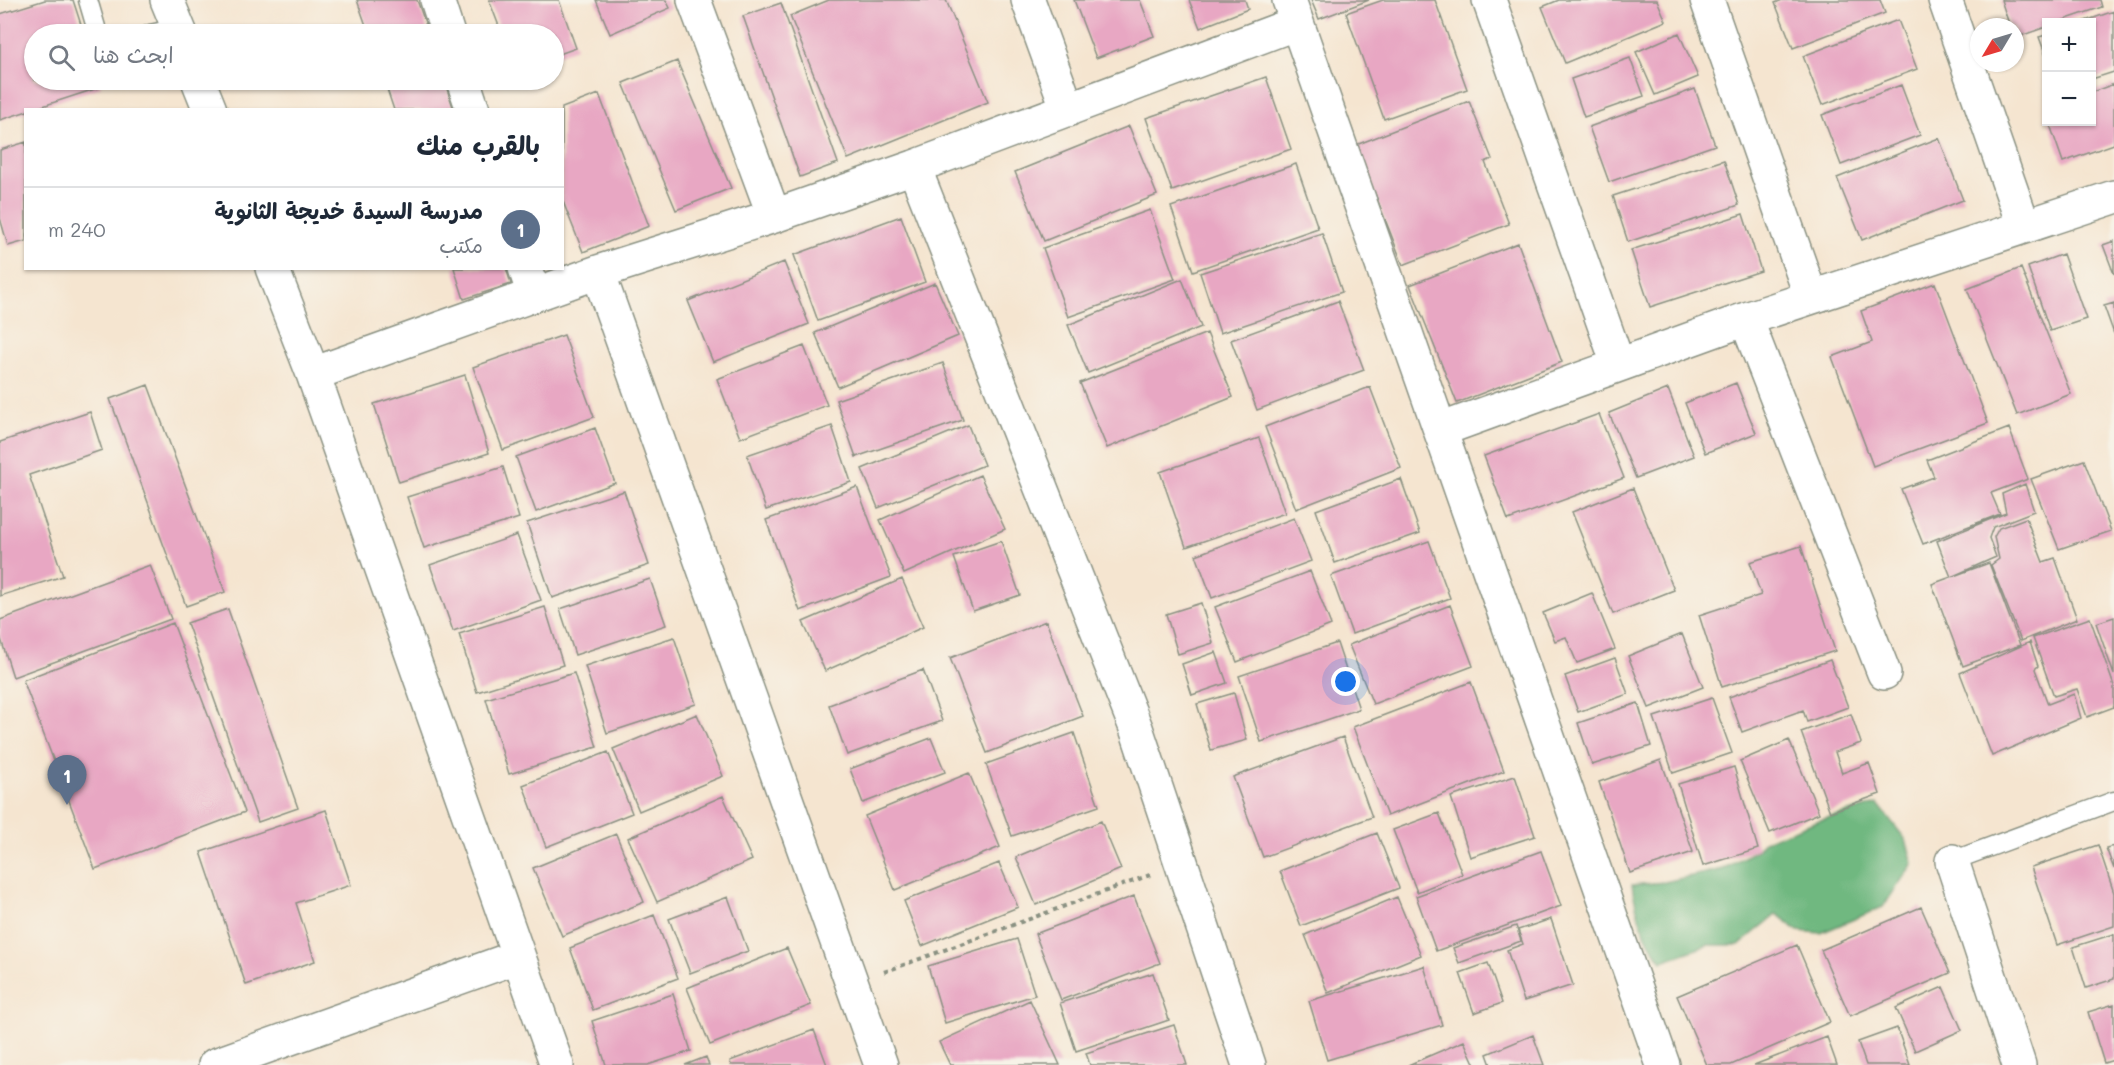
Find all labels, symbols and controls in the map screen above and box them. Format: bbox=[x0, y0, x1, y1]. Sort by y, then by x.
north arrow bbox=[1970, 18, 2024, 72]
map controls bbox=[2042, 18, 2096, 126]
button: + bbox=[2042, 18, 2096, 72]
search box bbox=[24, 24, 564, 90]
text: ابحث هنا bbox=[93, 40, 174, 69]
icon: search bbox=[45, 41, 78, 74]
button: − bbox=[2042, 72, 2096, 126]
text: بالقرب منك bbox=[417, 128, 540, 162]
text: مدرسة السيدة خديجة الثانوية bbox=[215, 196, 483, 225]
text: 240 m bbox=[48, 216, 106, 242]
text: 1 bbox=[516, 216, 525, 242]
text: مكتب bbox=[439, 232, 483, 258]
your location bbox=[1331, 667, 1360, 696]
pin: 1 bbox=[48, 756, 86, 805]

